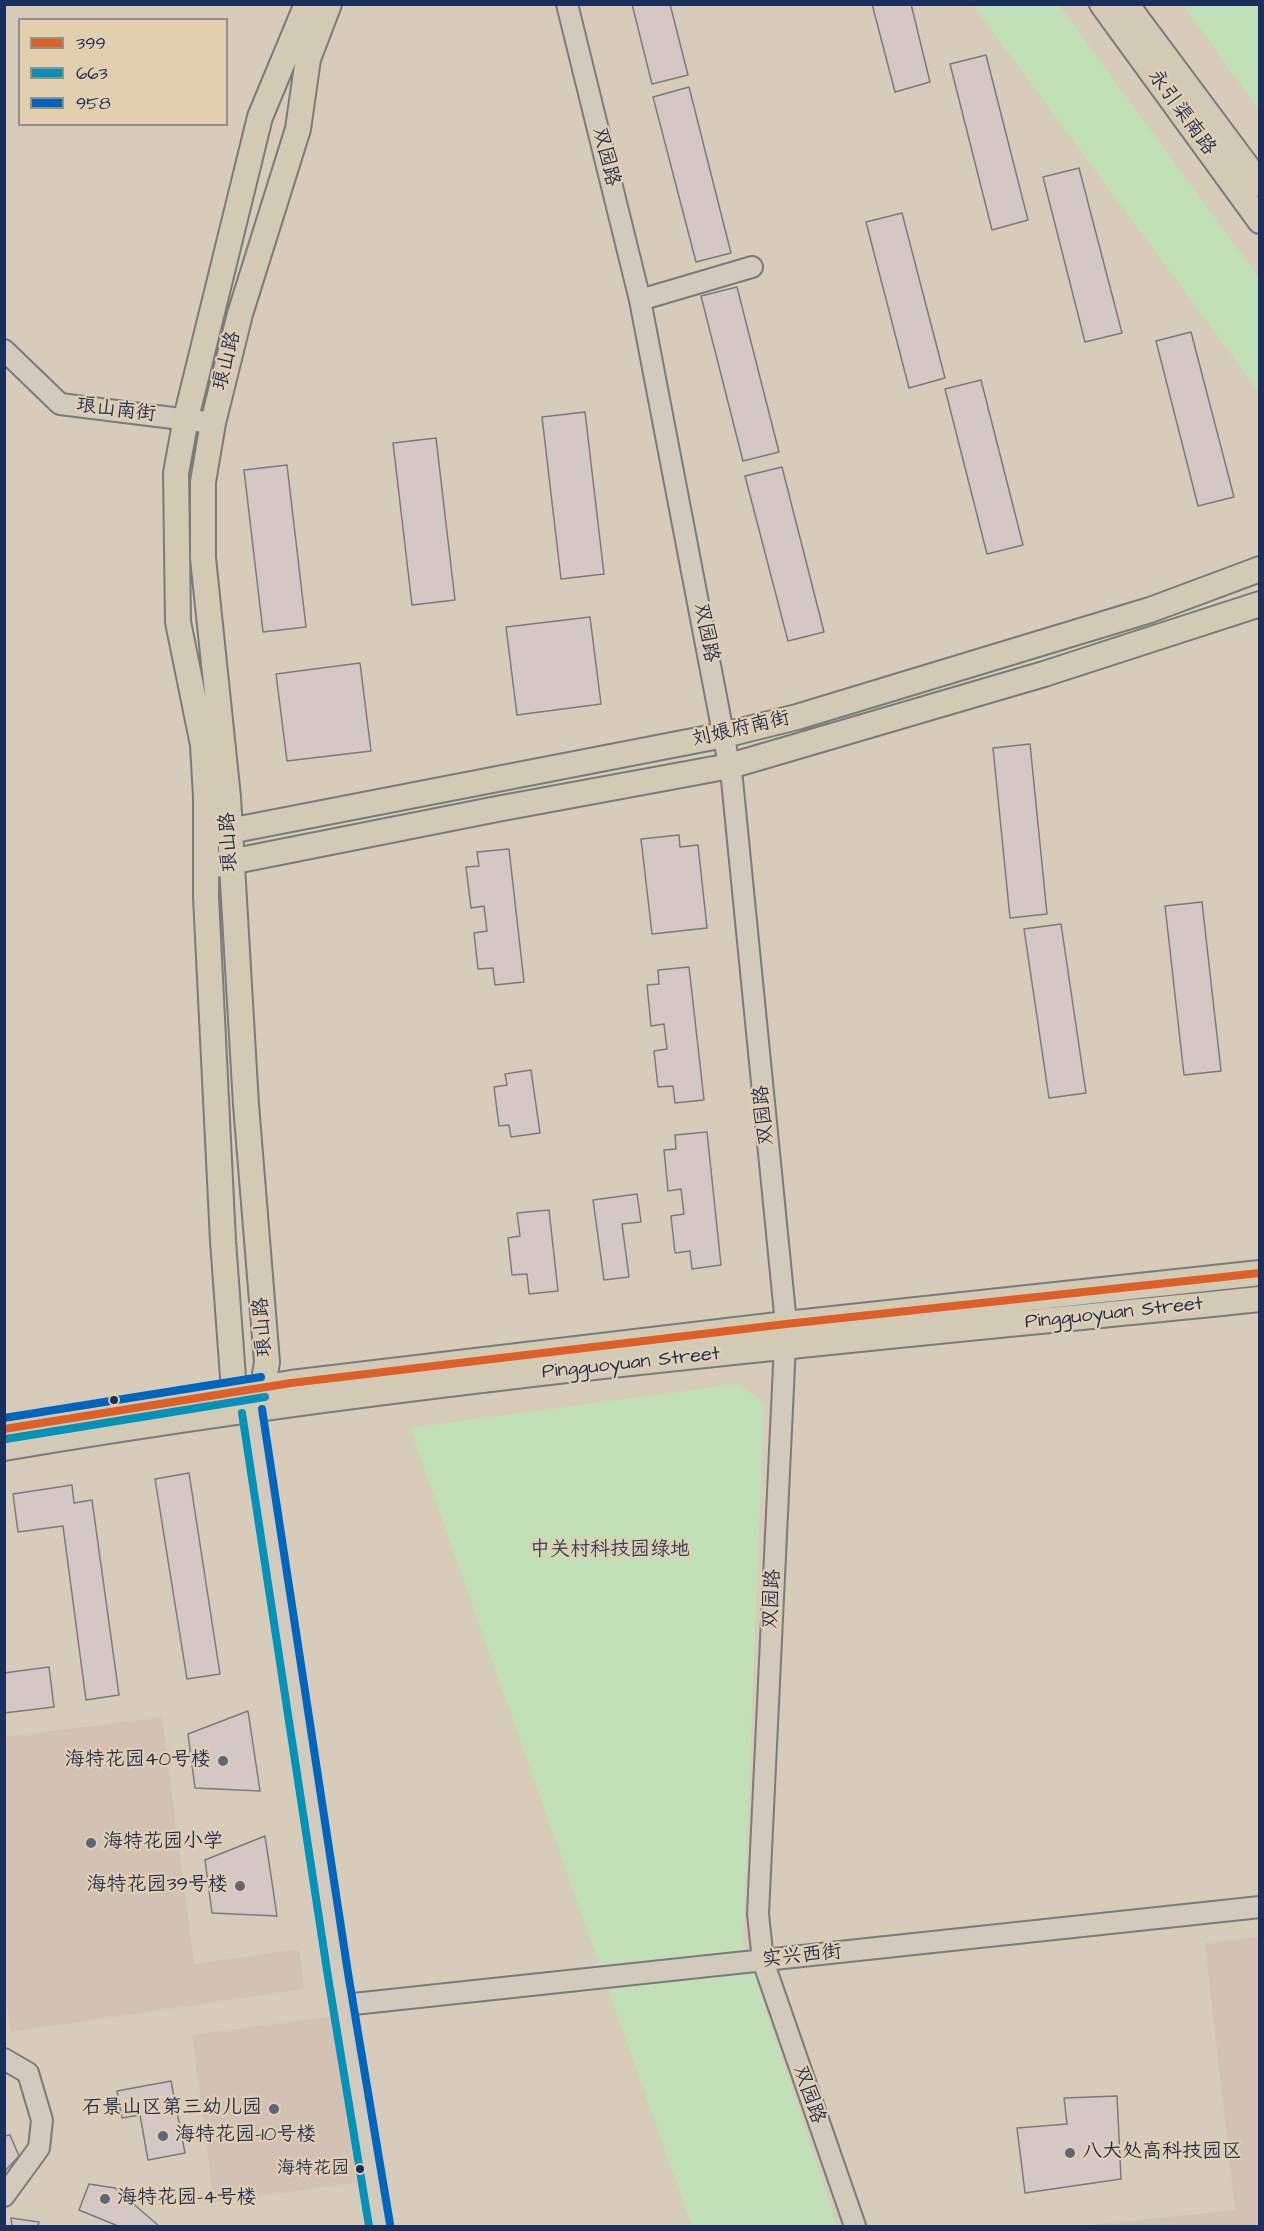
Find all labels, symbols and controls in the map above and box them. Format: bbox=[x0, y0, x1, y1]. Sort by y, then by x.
legend bbox=[18, 18, 228, 126]
text: 399 bbox=[76, 31, 106, 56]
text: 663 bbox=[76, 61, 108, 86]
street label: 永引渠南路 bbox=[1142, 65, 1220, 161]
text: 958 bbox=[76, 91, 111, 116]
street label: 双园路 bbox=[586, 125, 624, 189]
street label: 琅山路 bbox=[209, 329, 247, 393]
street label: 琅山南街 bbox=[75, 394, 157, 428]
street label: 双园路 bbox=[687, 601, 723, 665]
street label: 刘娘府南街 bbox=[690, 707, 792, 753]
street label: 琅山路 bbox=[216, 811, 244, 873]
street label: 双园路 bbox=[750, 1084, 780, 1146]
street label: Pingguoyuan Street bbox=[1024, 1293, 1204, 1335]
street label: 琅山路 bbox=[250, 1296, 278, 1358]
street label: Pingguoyuan Street bbox=[541, 1343, 721, 1385]
unlabelled marker bbox=[108, 1394, 120, 1406]
park label: 中关村科技园绿地 bbox=[530, 1539, 690, 1563]
street label: 双园路 bbox=[759, 1568, 787, 1630]
place label: 海特花园40号楼 bbox=[65, 1749, 211, 1773]
marker: 海特花园40号楼 bbox=[216, 1754, 230, 1768]
place label: 海特花园小学 bbox=[103, 1831, 223, 1855]
marker: 海特花园小学 bbox=[84, 1836, 98, 1850]
place label: 海特花园39号楼 bbox=[86, 1874, 228, 1898]
marker: 海特花园39号楼 bbox=[233, 1879, 247, 1893]
street label: 实兴西街 bbox=[761, 1941, 843, 1973]
street label: 双园路 bbox=[787, 2063, 829, 2127]
place label: 石景山区第三幼儿园 bbox=[82, 2097, 262, 2121]
marker: 石景山区第三幼儿园 bbox=[267, 2102, 281, 2116]
place label: 海特花园-10号楼 bbox=[175, 2124, 316, 2148]
marker: 海特花园-10号楼 bbox=[156, 2129, 170, 2143]
place label: 八大处高科技园区 bbox=[1082, 2141, 1242, 2165]
marker: 八大处高科技园区 bbox=[1063, 2146, 1077, 2160]
place label: 海特花园 bbox=[277, 2158, 349, 2180]
marker: 海特花园 bbox=[354, 2163, 366, 2175]
place label: 海特花园-4号楼 bbox=[117, 2187, 257, 2211]
marker: 海特花园-4号楼 bbox=[98, 2192, 112, 2206]

